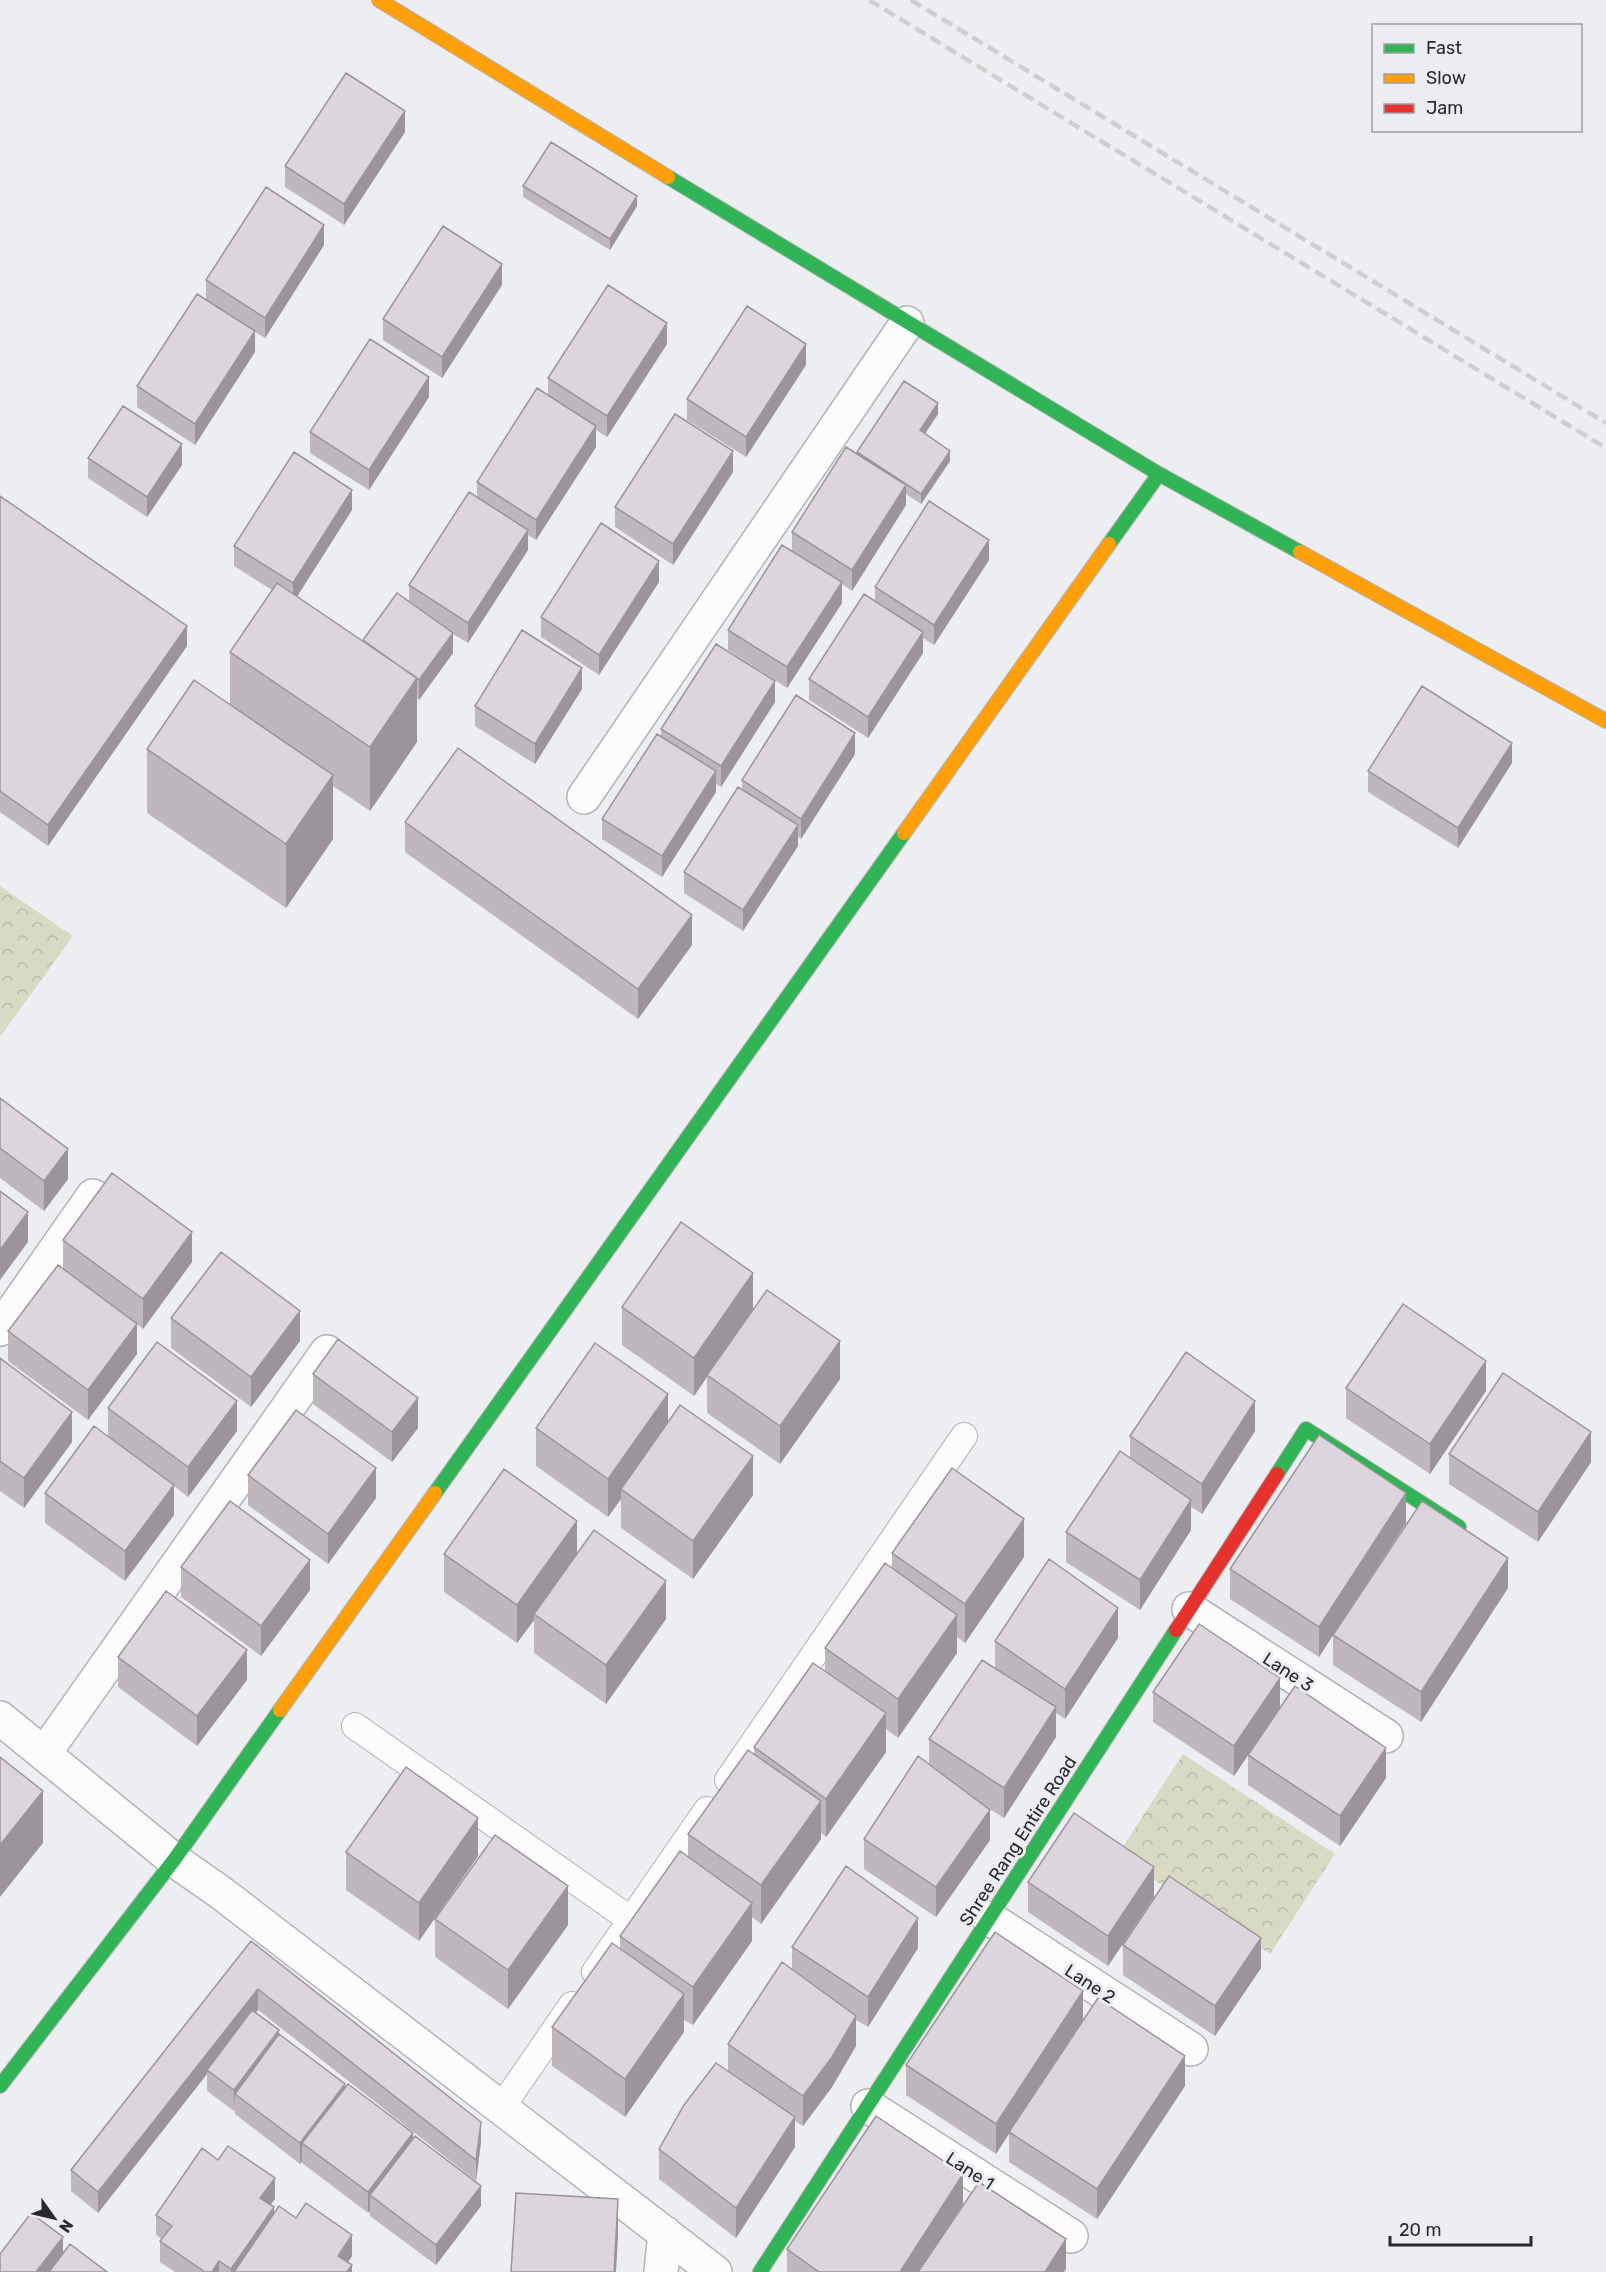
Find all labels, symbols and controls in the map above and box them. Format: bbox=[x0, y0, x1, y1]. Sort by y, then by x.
legend bbox=[1372, 24, 1582, 132]
text: Fast bbox=[1426, 37, 1462, 59]
text: Slow bbox=[1426, 67, 1466, 89]
text: Jam bbox=[1426, 97, 1463, 119]
street label: Lane 3 bbox=[1258, 1647, 1318, 1697]
street label: Shree Rang Entire Road bbox=[955, 1752, 1081, 1930]
street label: Lane 2 bbox=[1061, 1960, 1119, 2008]
street label: Lane 1 bbox=[942, 2147, 998, 2195]
north arrow bbox=[24, 2188, 84, 2248]
scale bar bbox=[1390, 2209, 1531, 2247]
text: N bbox=[55, 2216, 77, 2236]
text: 20 m bbox=[1399, 2219, 1441, 2241]

